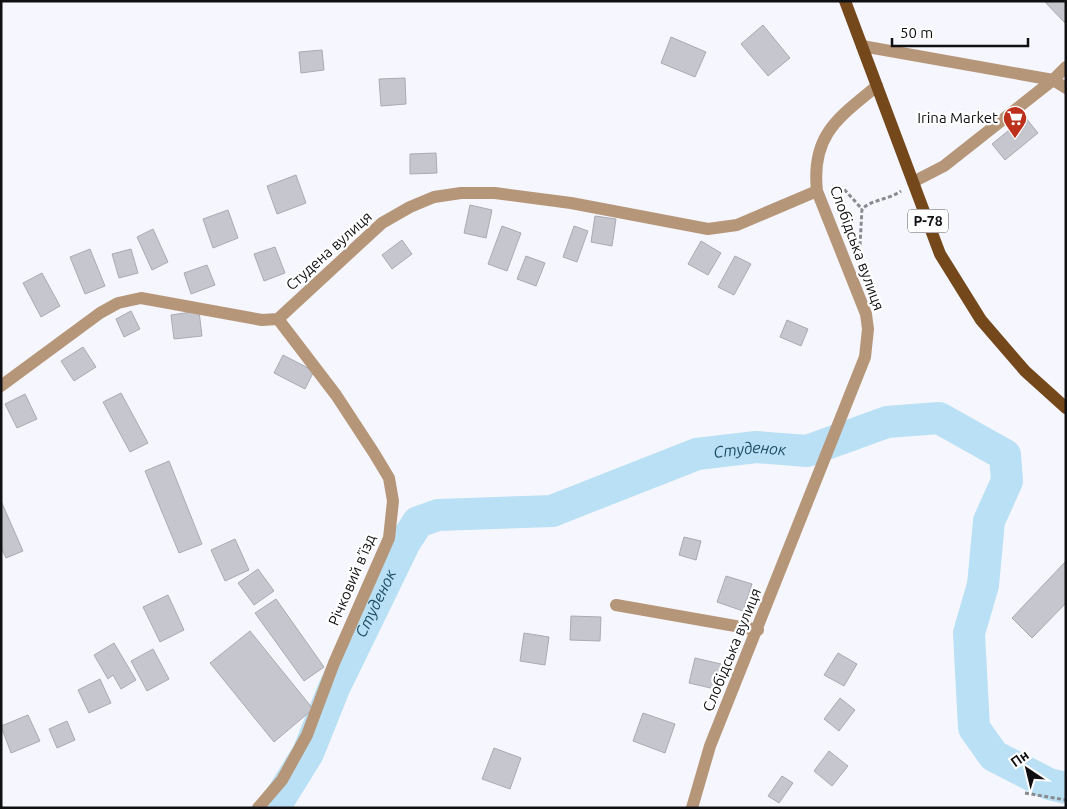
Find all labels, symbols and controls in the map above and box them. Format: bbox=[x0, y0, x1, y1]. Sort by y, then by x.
scale bar bbox=[892, 15, 1028, 47]
text: 50 m bbox=[900, 24, 933, 41]
supermarket icon: Irina Market bbox=[1002, 105, 1028, 139]
place label: Irina Market bbox=[917, 109, 998, 126]
street label: Слобідська вулиця bbox=[827, 183, 888, 313]
street label: Студена вулиця bbox=[282, 208, 375, 294]
road number: Р-78 bbox=[908, 210, 948, 232]
water label: Студенок bbox=[712, 438, 788, 461]
street label: Річковий в’їзд bbox=[325, 531, 378, 628]
water label: Студенок bbox=[351, 566, 400, 640]
street label: Слобідська вулиця bbox=[699, 586, 764, 714]
north arrow bbox=[1002, 744, 1052, 794]
text: Пн bbox=[1007, 747, 1032, 770]

